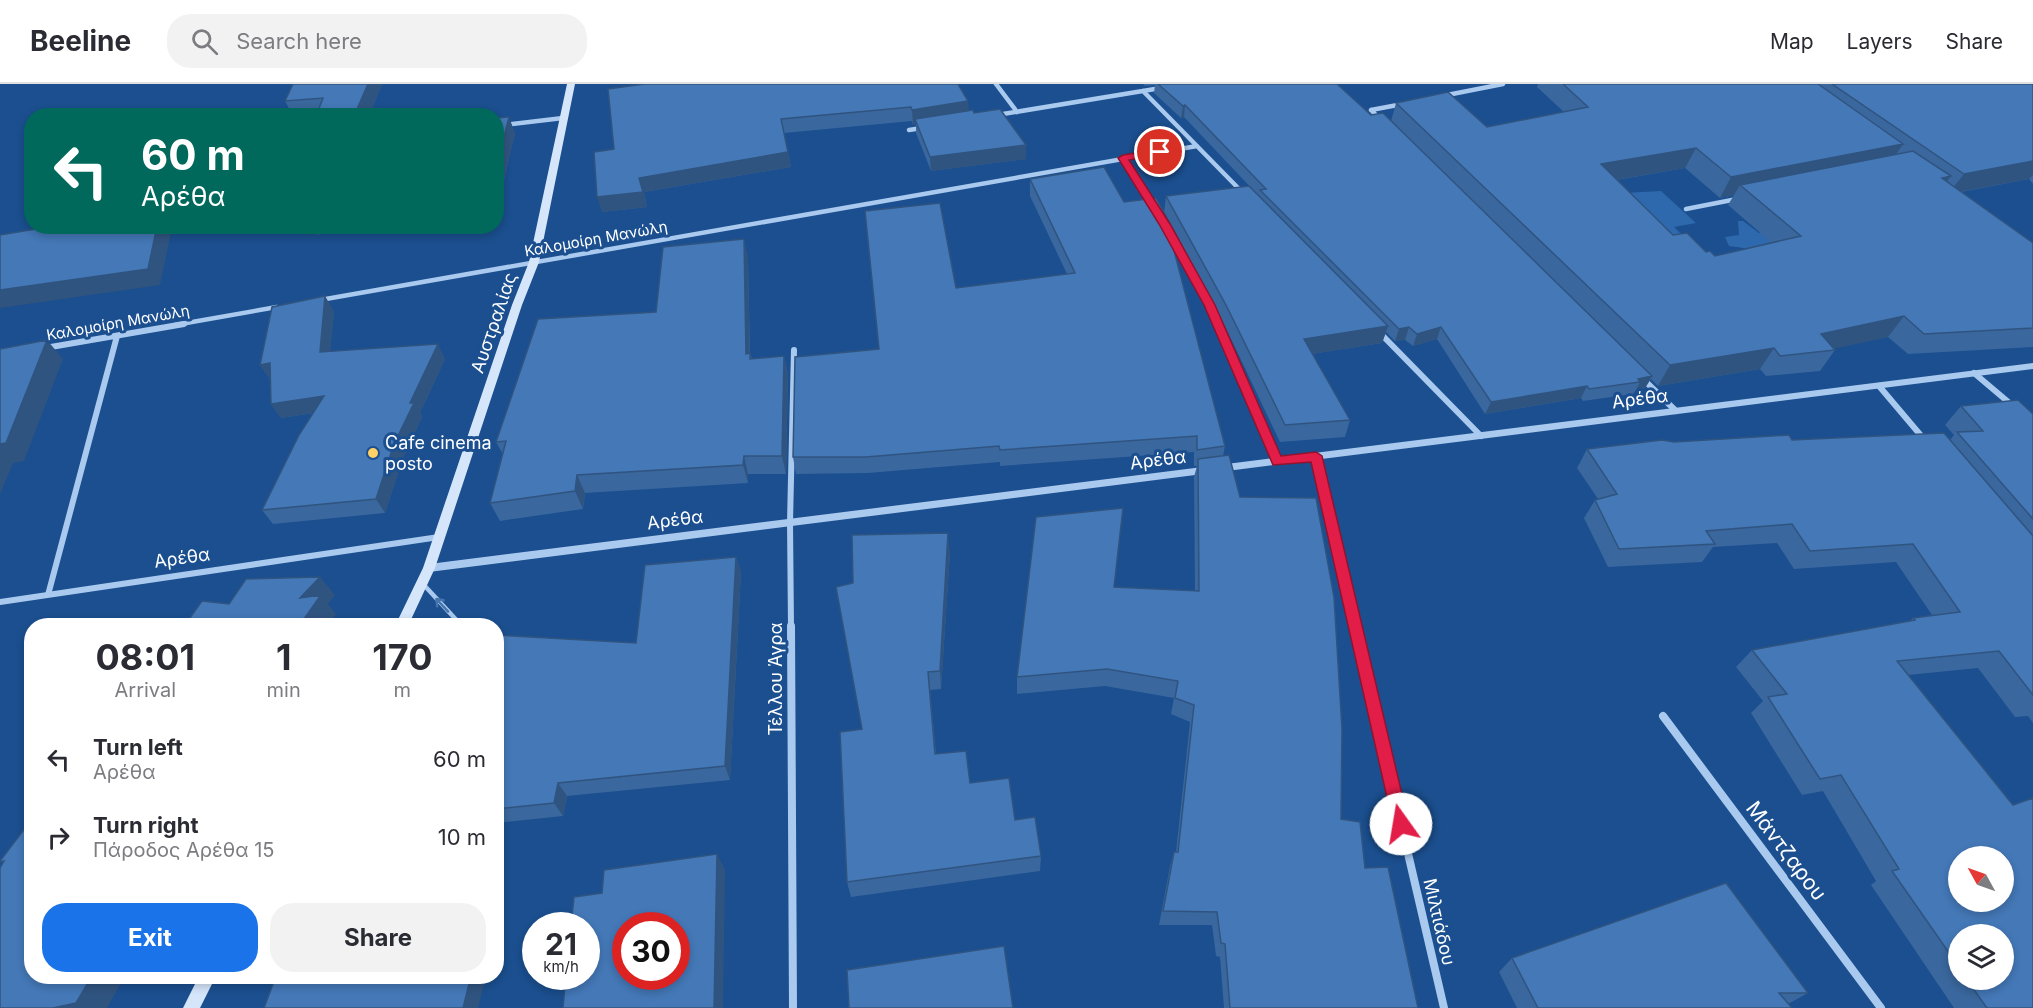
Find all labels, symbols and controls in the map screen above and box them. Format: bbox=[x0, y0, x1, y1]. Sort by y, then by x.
search box bbox=[167, 14, 587, 68]
text: Beeline bbox=[30, 24, 131, 58]
icon: search bbox=[188, 25, 221, 58]
text: Search here bbox=[236, 28, 362, 54]
text: Map bbox=[1770, 29, 1814, 54]
text: Layers bbox=[1847, 29, 1913, 54]
text: Share bbox=[1946, 29, 2003, 54]
pin bbox=[1134, 126, 1185, 177]
text: 60 m bbox=[141, 129, 245, 180]
icon: left bbox=[42, 132, 120, 210]
icon: arrive bbox=[1143, 135, 1176, 168]
text: Αρέθα bbox=[141, 180, 225, 213]
street label: Καλομοίρη Μανώλη bbox=[523, 217, 669, 260]
street label: Αυστραλίας bbox=[467, 270, 521, 376]
street label: Καλομοίρη Μανώλη bbox=[45, 301, 191, 344]
street label: Αρέθα bbox=[1611, 385, 1669, 412]
place label: Cafe cinema posto bbox=[385, 432, 492, 474]
marker: Cafe cinema posto bbox=[366, 446, 380, 460]
street label: Αρέθα bbox=[1129, 446, 1187, 473]
street label: Αρέθα bbox=[646, 506, 704, 533]
street label: Αρέθα bbox=[153, 543, 211, 572]
one-way arrow bbox=[435, 597, 450, 612]
street label: Τέλλου Άγρα bbox=[765, 622, 786, 736]
text: 08:01 bbox=[96, 635, 195, 679]
text: 1 bbox=[276, 635, 291, 679]
text: 170 bbox=[372, 635, 432, 679]
text: Arrival bbox=[115, 678, 176, 702]
text: min bbox=[267, 678, 301, 702]
text: m bbox=[394, 678, 411, 702]
text: Turn left bbox=[93, 734, 183, 760]
icon: left bbox=[42, 743, 75, 776]
text: 60 m bbox=[433, 746, 486, 772]
text: Αρέθα bbox=[93, 760, 156, 784]
position arrow bbox=[1369, 792, 1433, 856]
street label: Μάντζαρου bbox=[1741, 796, 1832, 905]
text: Turn right bbox=[93, 812, 199, 838]
icon: right bbox=[42, 821, 75, 854]
text: 10 m bbox=[438, 824, 486, 850]
text: Πάροδος Αρέθα 15 bbox=[93, 838, 274, 862]
north arrow bbox=[1948, 846, 2014, 912]
map controls bbox=[1948, 846, 2014, 990]
street label: Μιλτιάδου bbox=[1419, 877, 1460, 967]
button: Exit bbox=[42, 903, 258, 972]
button: Share bbox=[270, 903, 486, 972]
speed limit sign: 30 bbox=[612, 912, 690, 990]
button: layers bbox=[1948, 924, 2014, 990]
text: 21 bbox=[545, 926, 577, 962]
text: km/h bbox=[543, 957, 579, 976]

